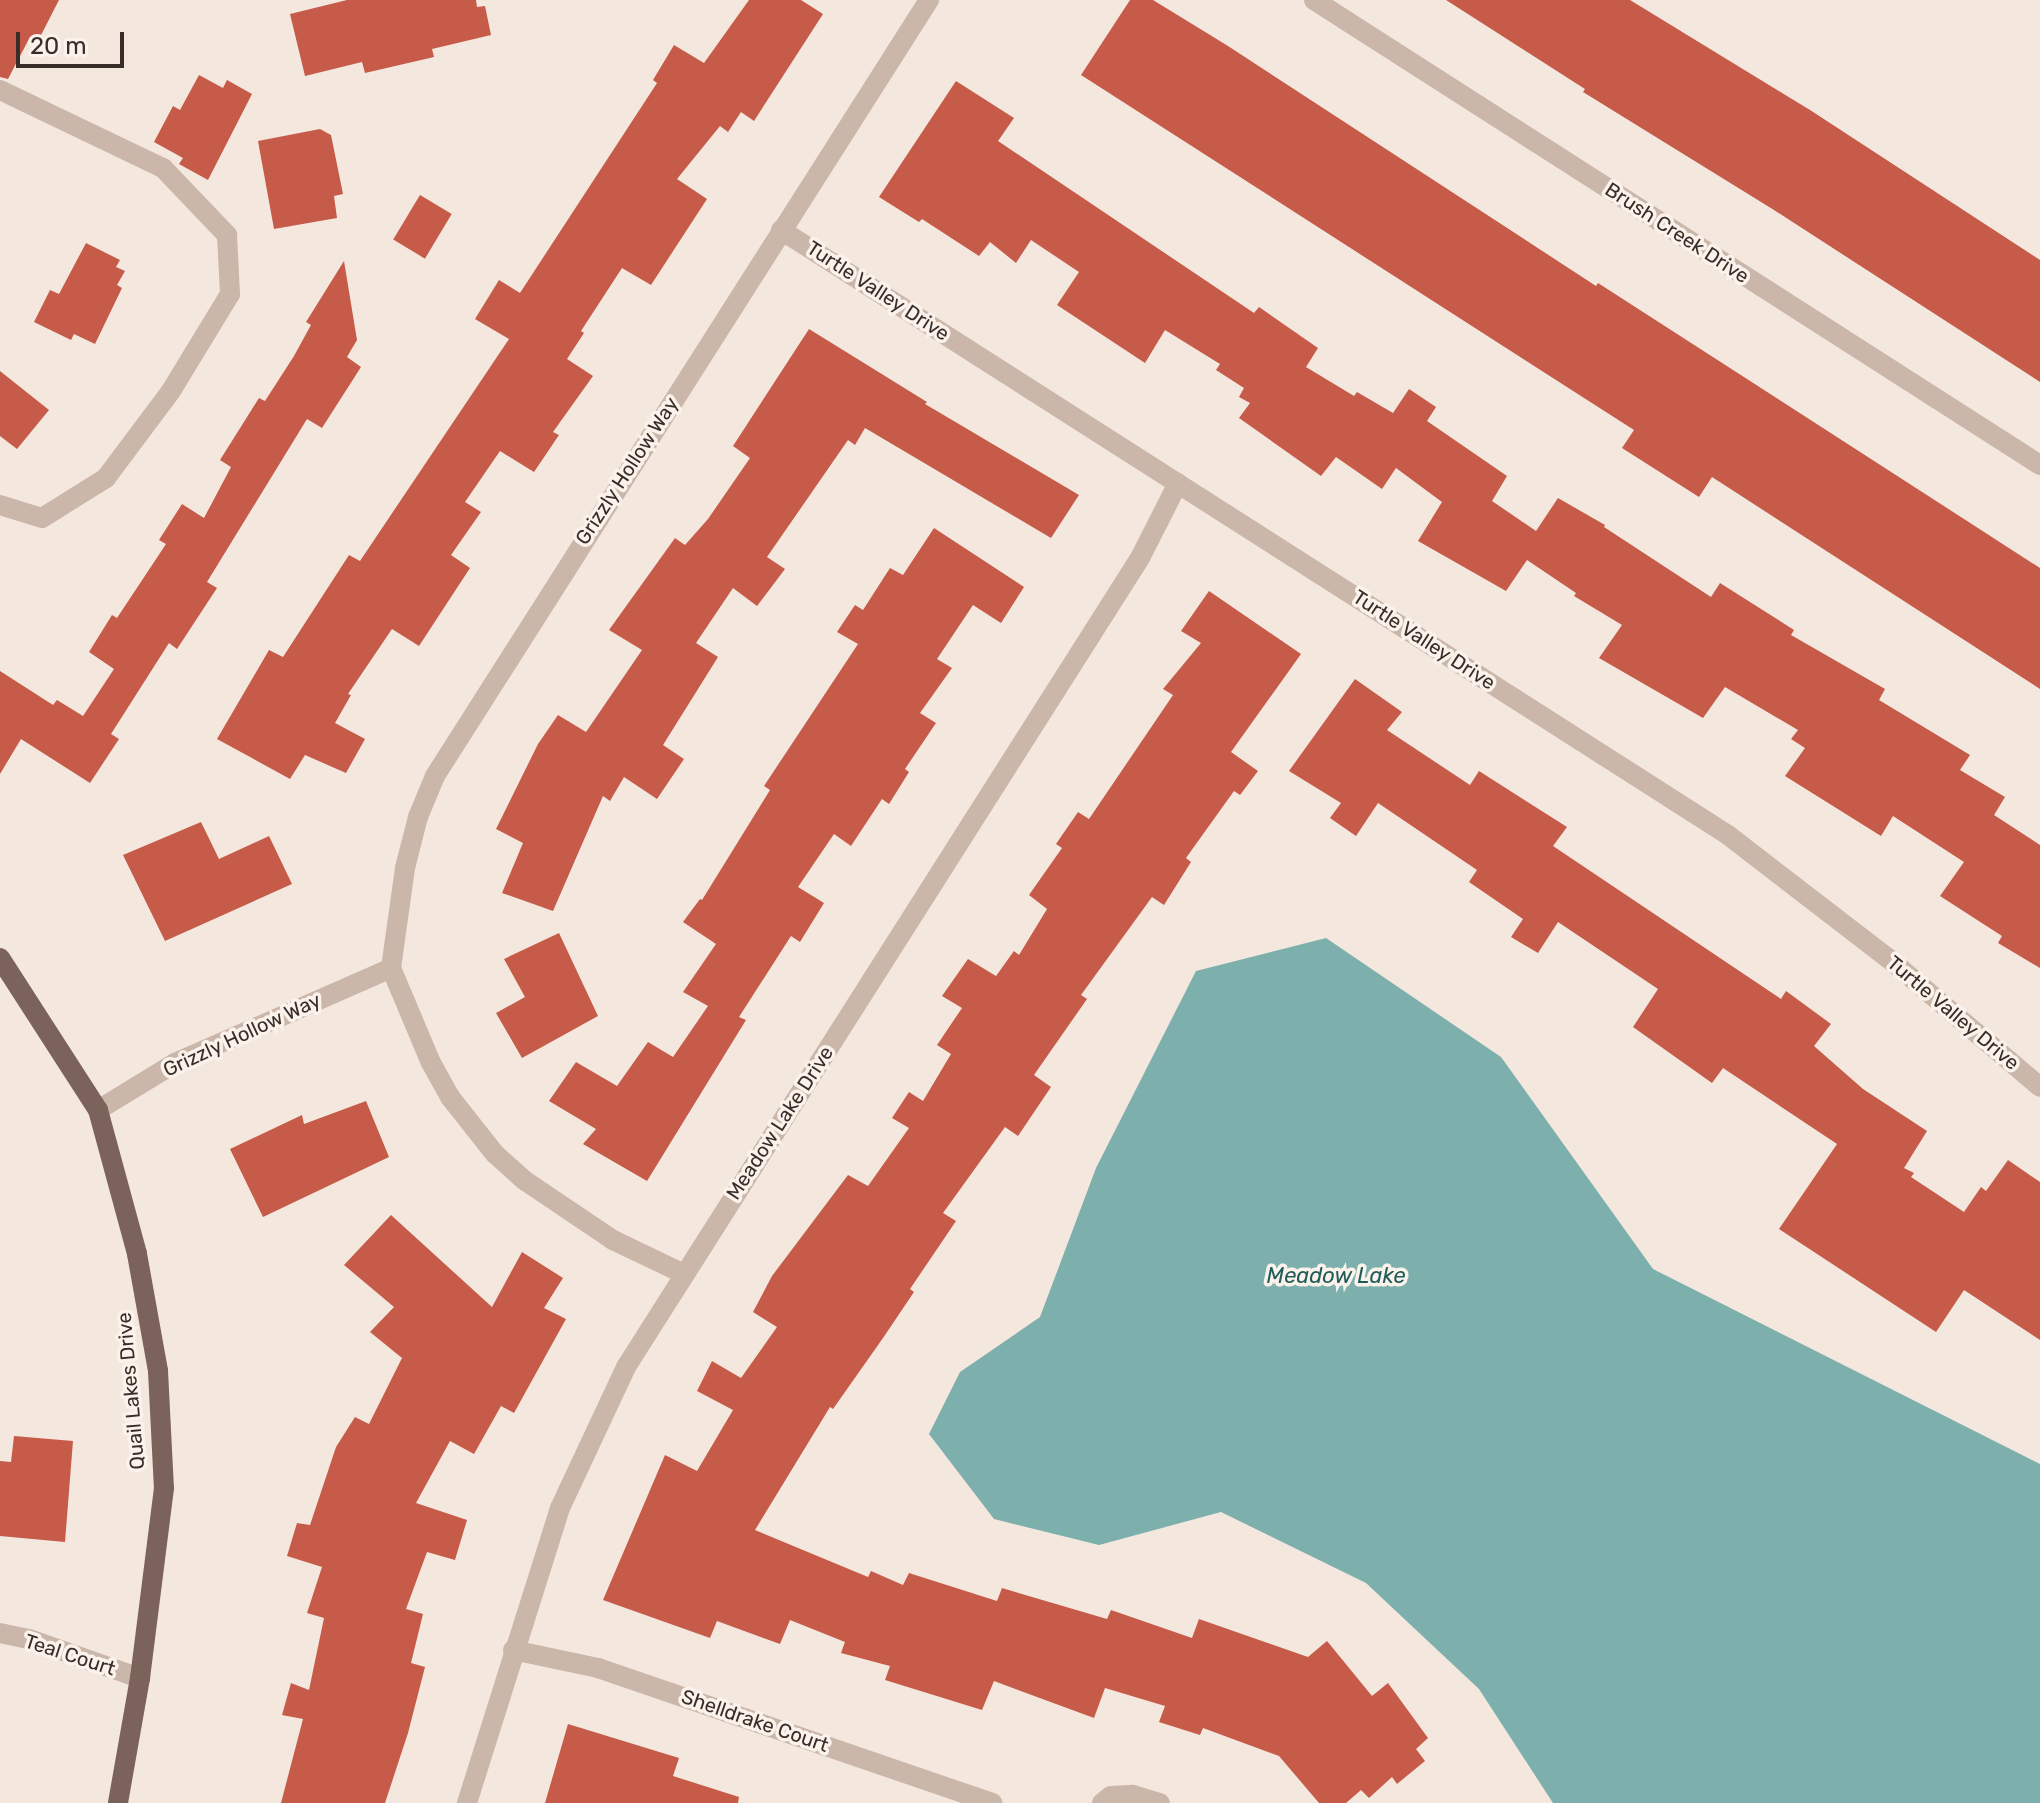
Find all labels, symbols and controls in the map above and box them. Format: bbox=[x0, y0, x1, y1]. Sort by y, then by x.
scale bar bbox=[20, 16, 128, 66]
text: 20 m bbox=[30, 32, 87, 60]
street label: Brush Creek Drive bbox=[1601, 178, 1753, 288]
street label: Turtle Valley Drive bbox=[802, 236, 954, 346]
street label: Grizzly Hollow Way bbox=[570, 392, 684, 550]
street label: Turtle Valley Drive bbox=[1348, 585, 1500, 695]
street label: Turtle Valley Drive bbox=[1882, 950, 2024, 1076]
street label: Grizzly Hollow Way bbox=[159, 988, 325, 1082]
street label: Meadow Lake Drive bbox=[721, 1042, 839, 1204]
water label: Meadow Lake bbox=[1266, 1263, 1406, 1289]
street label: Quail Lakes Drive bbox=[112, 1311, 150, 1471]
street label: Teal Court bbox=[22, 1629, 118, 1681]
street label: Shelldrake Court bbox=[678, 1685, 832, 1757]

